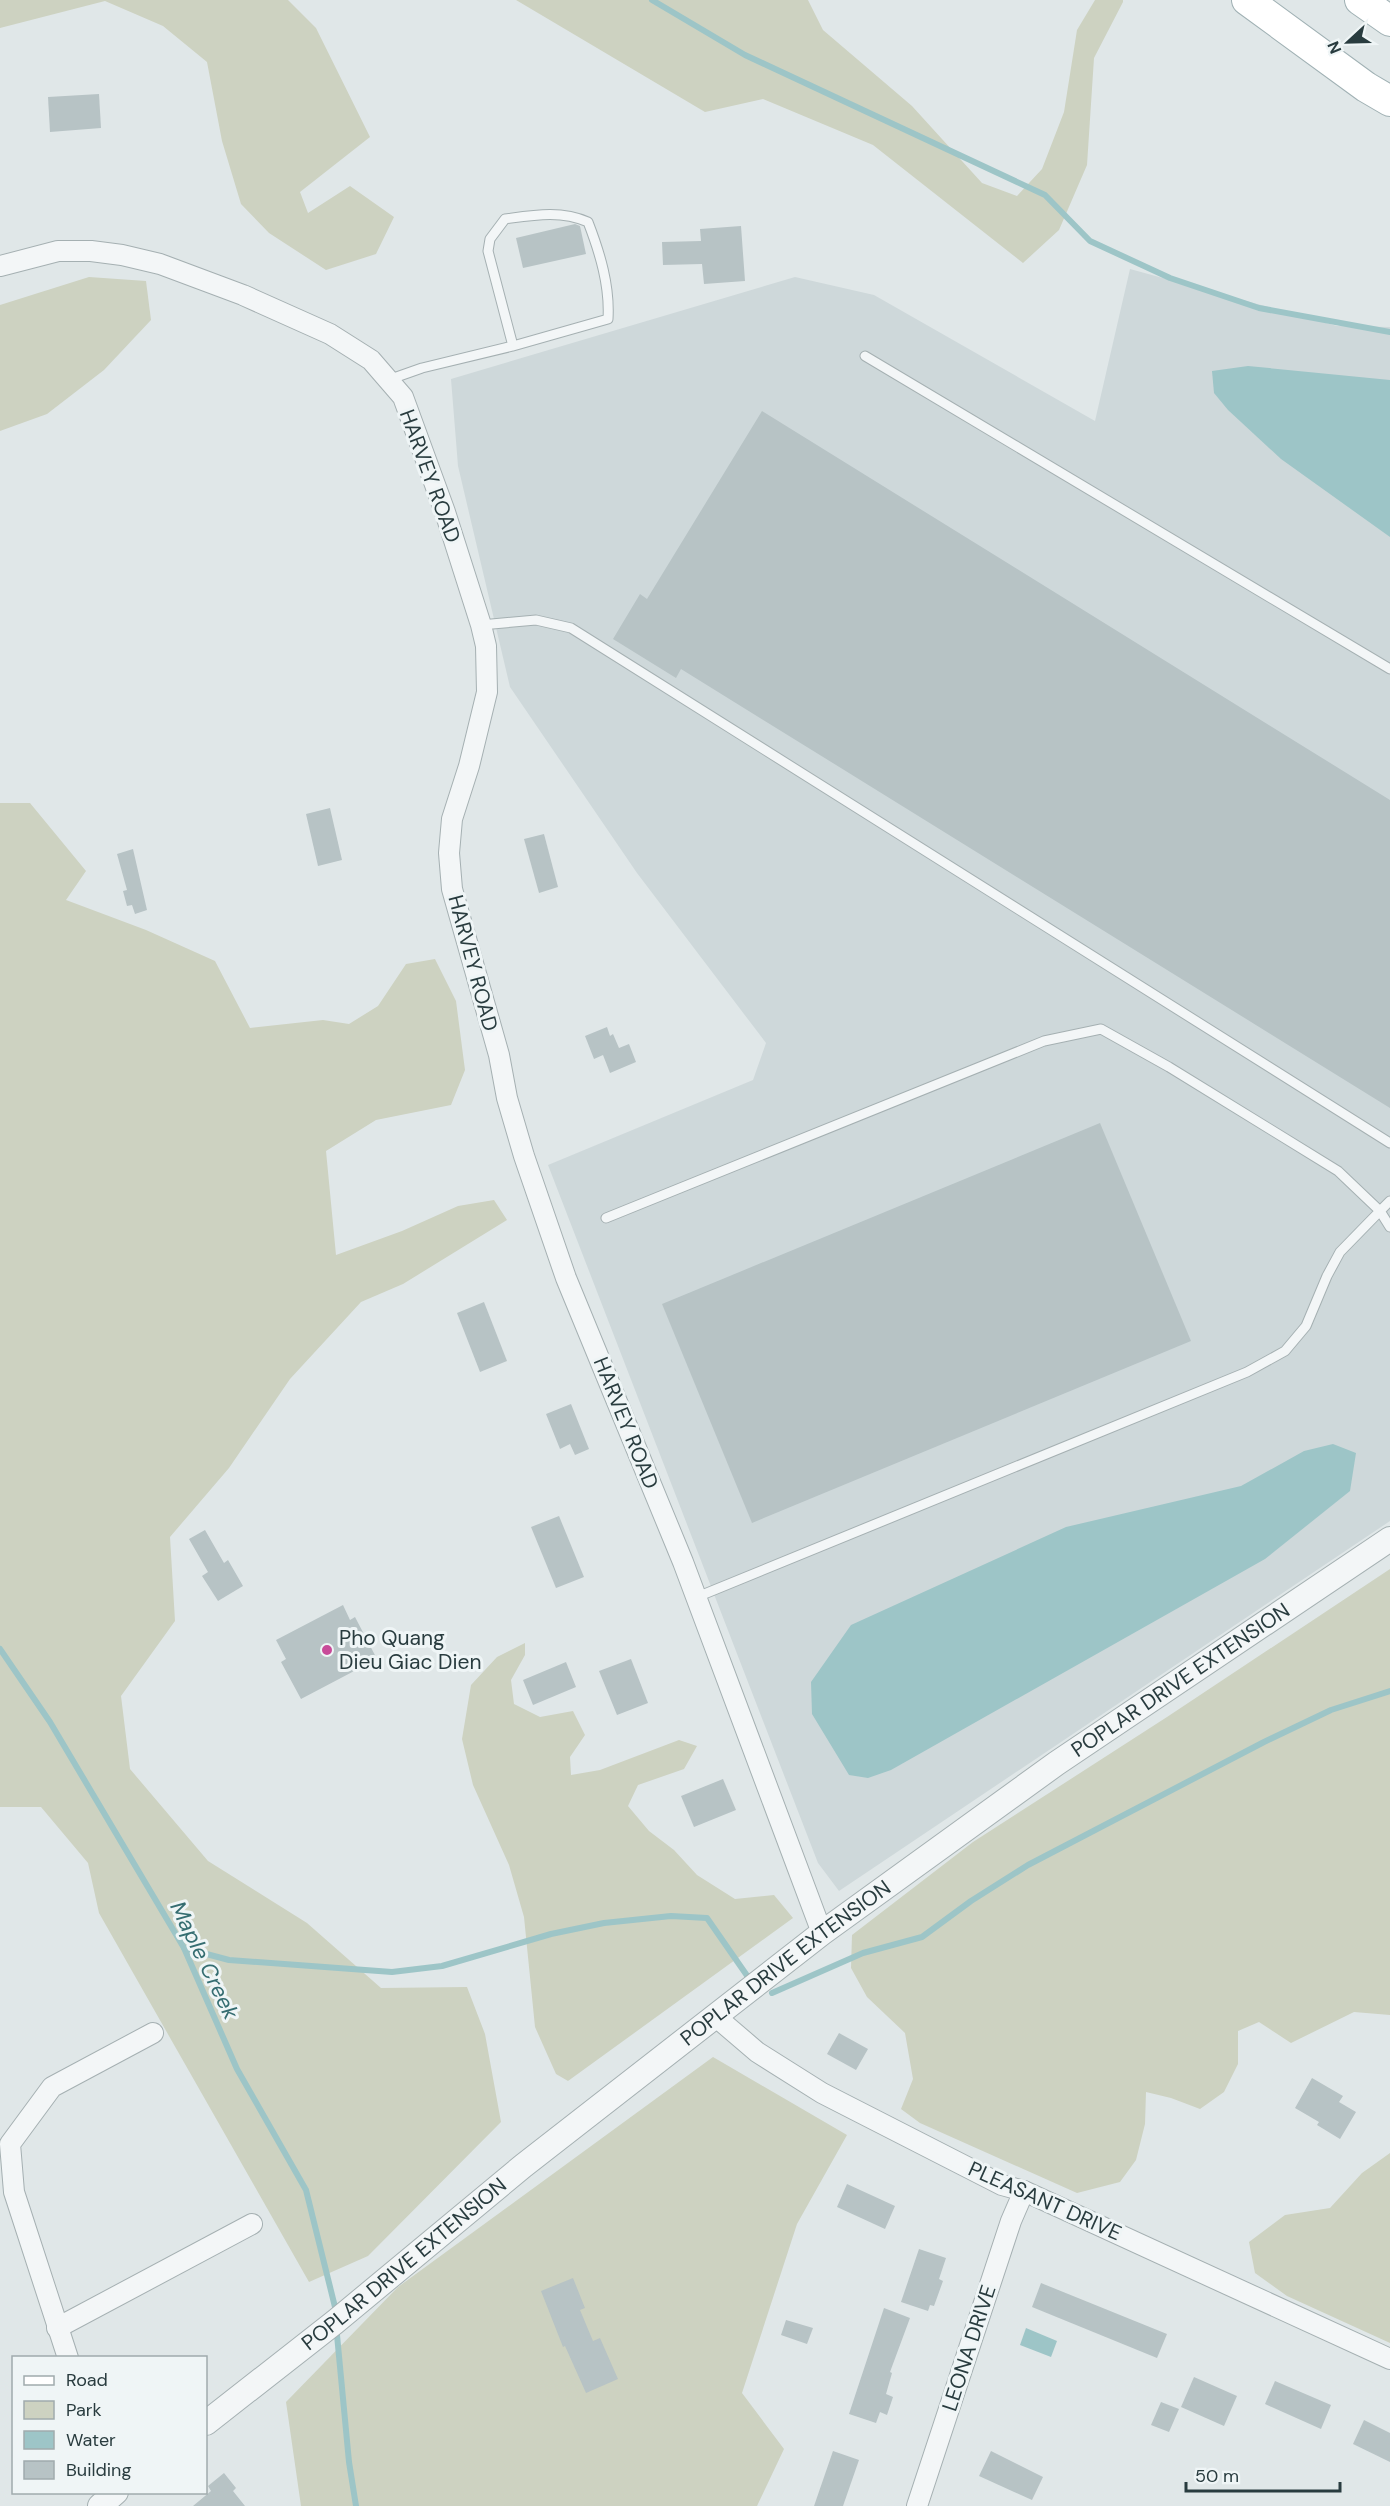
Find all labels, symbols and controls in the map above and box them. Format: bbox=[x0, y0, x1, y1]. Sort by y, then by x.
north arrow bbox=[1318, 12, 1378, 72]
text: N bbox=[1323, 38, 1346, 57]
street label: HARVEY ROAD bbox=[393, 405, 467, 547]
street label: HARVEY ROAD bbox=[441, 892, 505, 1034]
street label: HARVEY ROAD bbox=[587, 1353, 665, 1493]
street label: POPLAR DRIVE EXTENSION bbox=[1066, 1596, 1295, 1764]
place label: Pho Quang Dieu Giac Dien bbox=[339, 1624, 482, 1676]
marker: Pho Quang Dieu Giac Dien bbox=[320, 1643, 334, 1657]
street label: POPLAR DRIVE EXTENSION bbox=[675, 1874, 896, 2052]
water label: Maple Creek bbox=[163, 1896, 246, 2025]
street label: PLEASANT DRIVE bbox=[964, 2155, 1126, 2247]
street label: POPLAR DRIVE EXTENSION bbox=[296, 2171, 513, 2357]
street label: LEONA DRIVE bbox=[935, 2281, 1003, 2415]
legend bbox=[12, 2356, 207, 2494]
text: Road bbox=[66, 2368, 108, 2392]
text: Park bbox=[66, 2398, 102, 2422]
text: Water bbox=[66, 2428, 116, 2452]
scale bar bbox=[1186, 2455, 1340, 2493]
text: Building bbox=[66, 2458, 131, 2482]
text: 50 m bbox=[1195, 2464, 1239, 2488]

